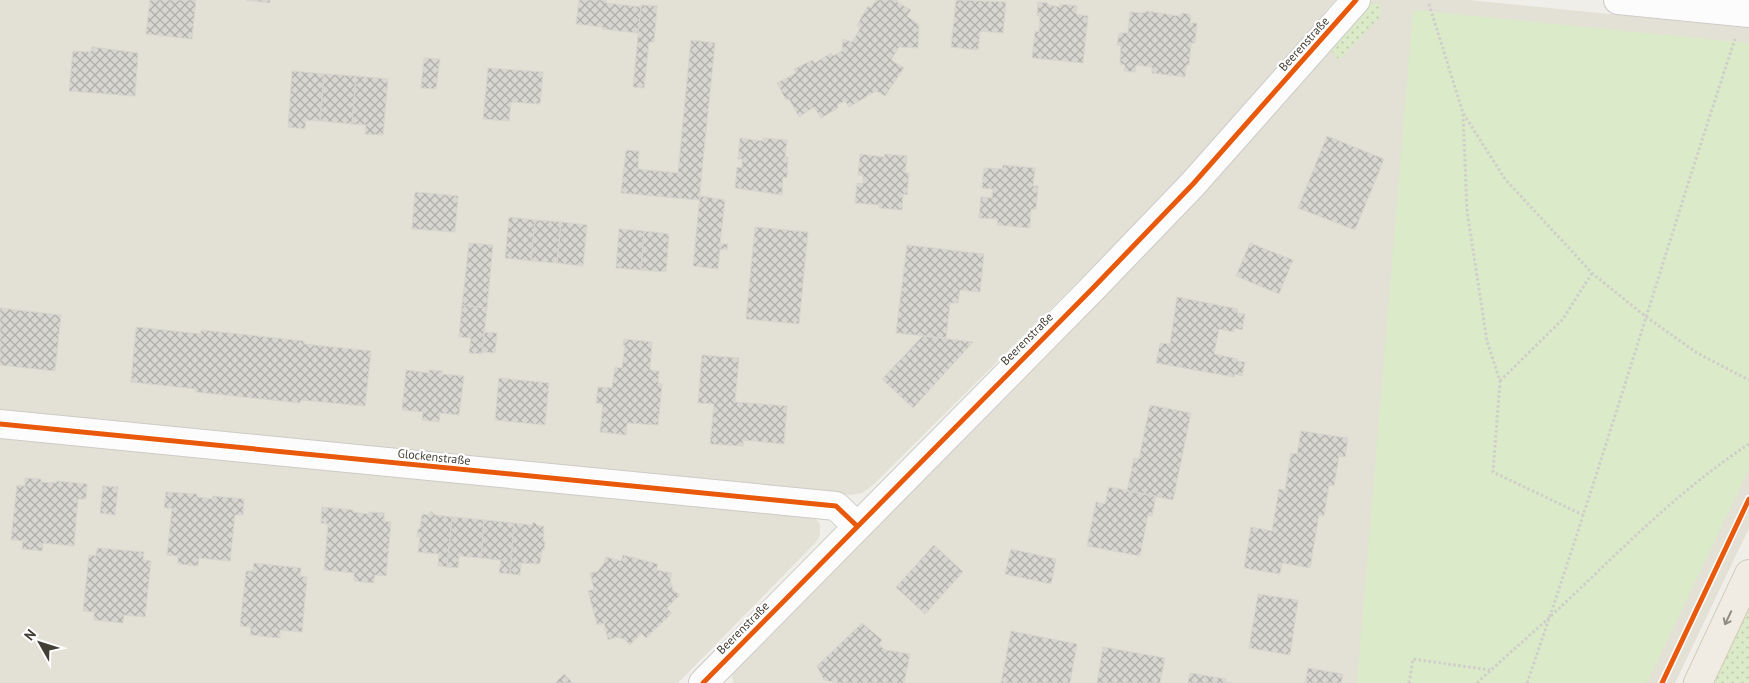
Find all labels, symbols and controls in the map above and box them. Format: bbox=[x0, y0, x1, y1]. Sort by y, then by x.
street label: Beerenstraße bbox=[1275, 13, 1332, 74]
street label: Beerenstraße bbox=[997, 309, 1056, 368]
street label: Glockenstraße bbox=[397, 445, 471, 468]
street label: Beerenstraße bbox=[713, 598, 772, 657]
one-way arrow bbox=[1723, 610, 1732, 625]
north arrow bbox=[15, 618, 65, 668]
text: N bbox=[20, 626, 40, 644]

